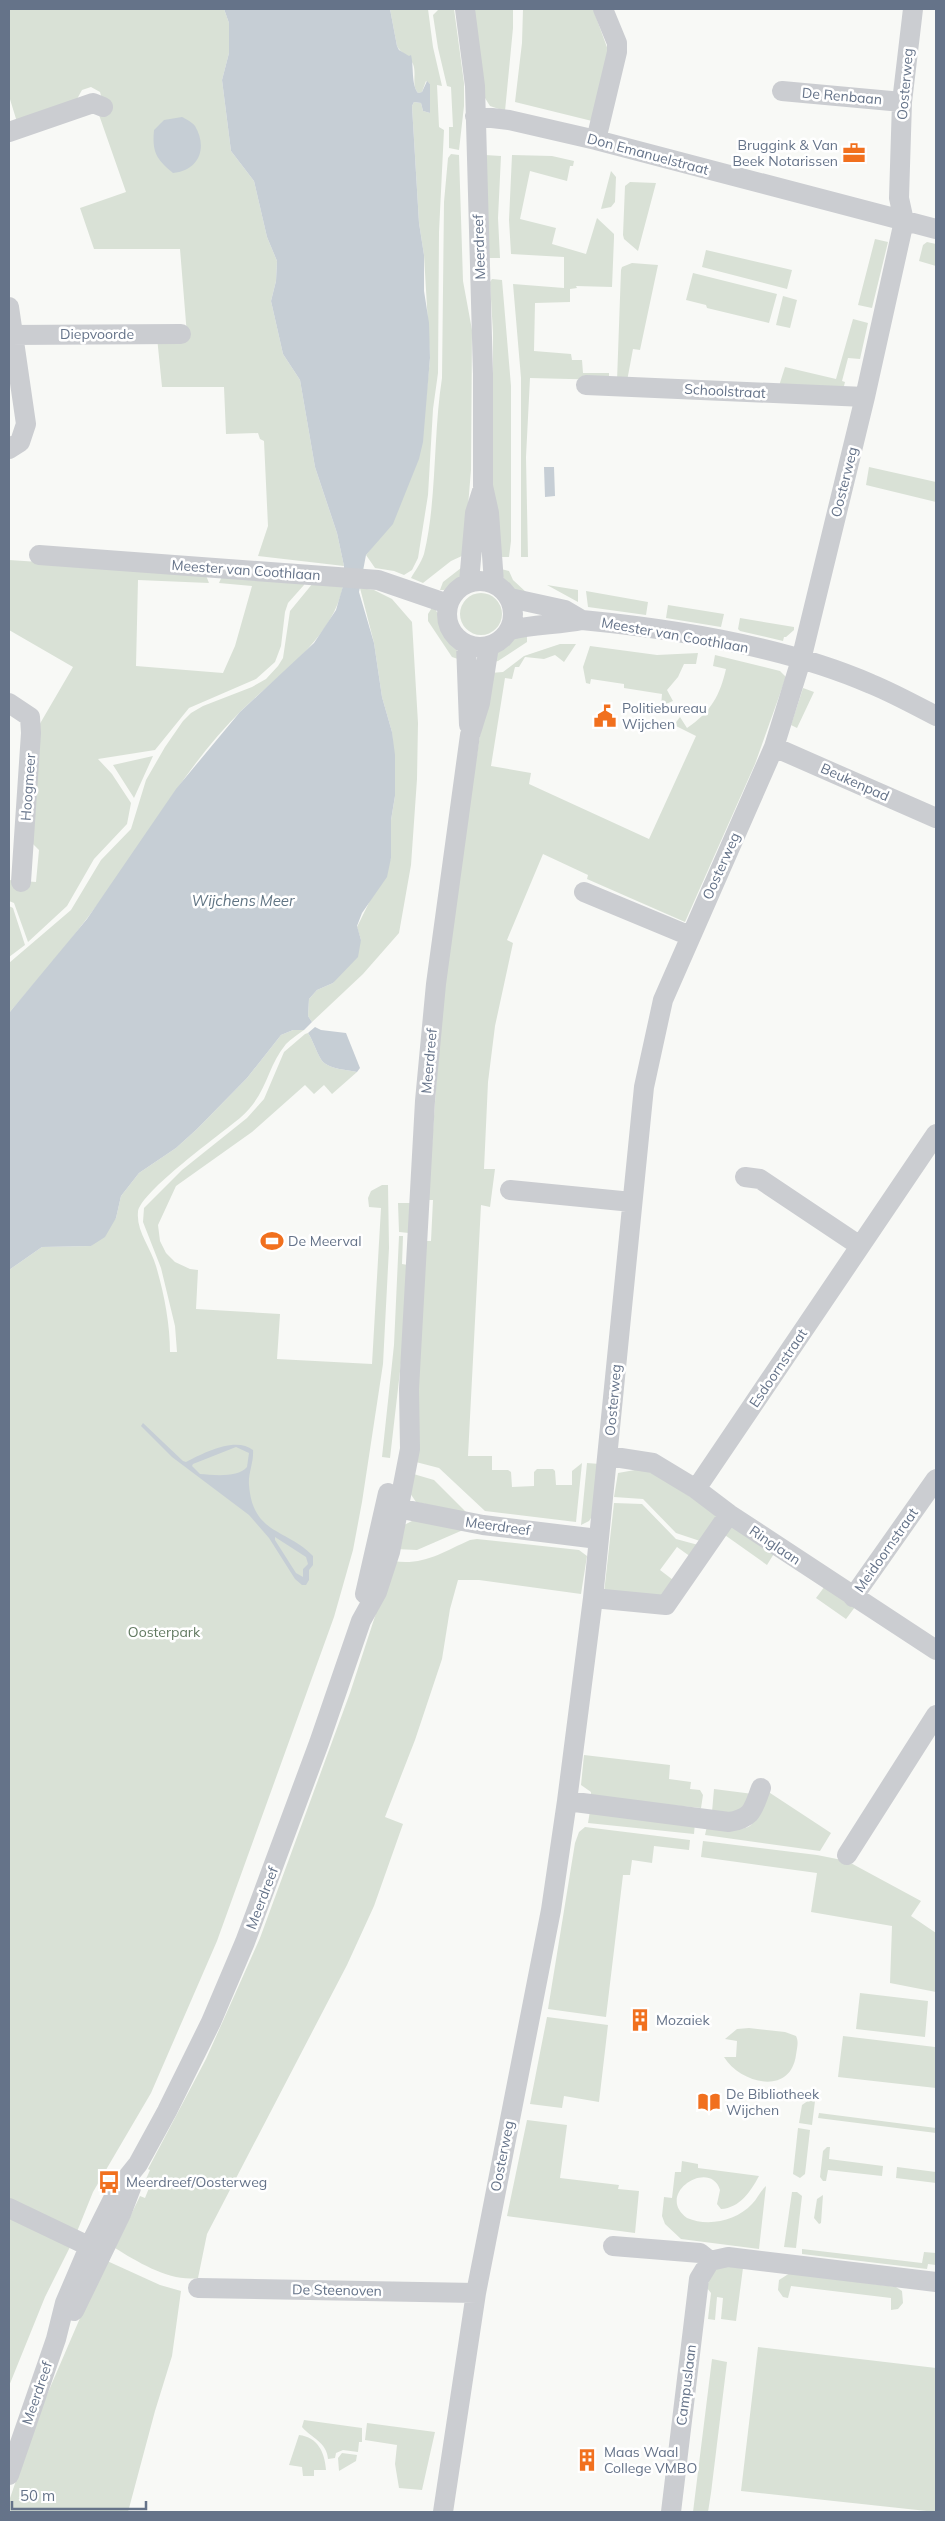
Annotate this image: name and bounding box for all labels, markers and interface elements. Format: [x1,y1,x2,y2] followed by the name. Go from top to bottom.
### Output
[893,47,917,121] street label: Oosterweg
[801,84,883,108] street label: De Renbaan
[585,129,711,179] street label: Don Emanuelstraat
[733,136,838,170] place label: Bruggink & Van Beek Notarissen
[841,140,867,166] office icon: Bruggink & Van Beek Notarissen
[469,214,489,280] street label: Meerdreef
[60,325,134,343] street label: Diepvoorde
[684,380,766,402] street label: Schoolstraat
[827,445,861,519] street label: Oosterweg
[171,556,321,584] street label: Meester van Coothlaan
[600,613,750,657] street label: Meester van Coothlaan
[622,699,707,733] place label: Politiebureau Wijchen
[592,703,618,729] public building icon: Politiebureau Wijchen
[17,752,39,821] street label: Hoogmeer
[818,759,892,805] street label: Beukenpad
[698,830,744,902] street label: Oosterweg
[192,891,295,910] water label: Wijchens Meer
[417,1027,441,1094] street label: Meerdreef
[259,1228,285,1254] sports icon: De Meerval
[288,1232,362,1250] place label: De Meerval
[745,1325,811,1411] street label: Esdoornstraat
[601,1363,625,1437] street label: Oosterweg
[850,1504,922,1596] street label: Meidoornstraat
[464,1513,532,1540] street label: Meerdreef
[746,1521,804,1569] street label: Ringlaan
[128,1623,201,1641] park label: Oosterpark
[242,1864,282,1932] street label: Meerdreef
[627,2007,653,2033] building icon: Mozaiek
[656,2011,710,2029] place label: Mozaiek
[726,2085,820,2119] place label: De Bibliotheek Wijchen
[696,2089,722,2115] library icon: De Bibliotheek Wijchen
[486,2119,518,2193] street label: Oosterweg
[96,2169,122,2195] bus stop icon: Meerdreef/Oosterweg
[126,2173,267,2191] place label: Meerdreef/Oosterweg
[292,2280,382,2300] street label: De Steenoven
[672,2343,700,2427] street label: Campuslaan
[18,2359,56,2427] street label: Meerdreef
[604,2443,697,2477] place label: Maas Waal College VMBO
[574,2447,600,2473] building icon: Maas Waal College VMBO
[12,2478,146,2510] scale bar
[20,2486,55,2505] text: 50 m

